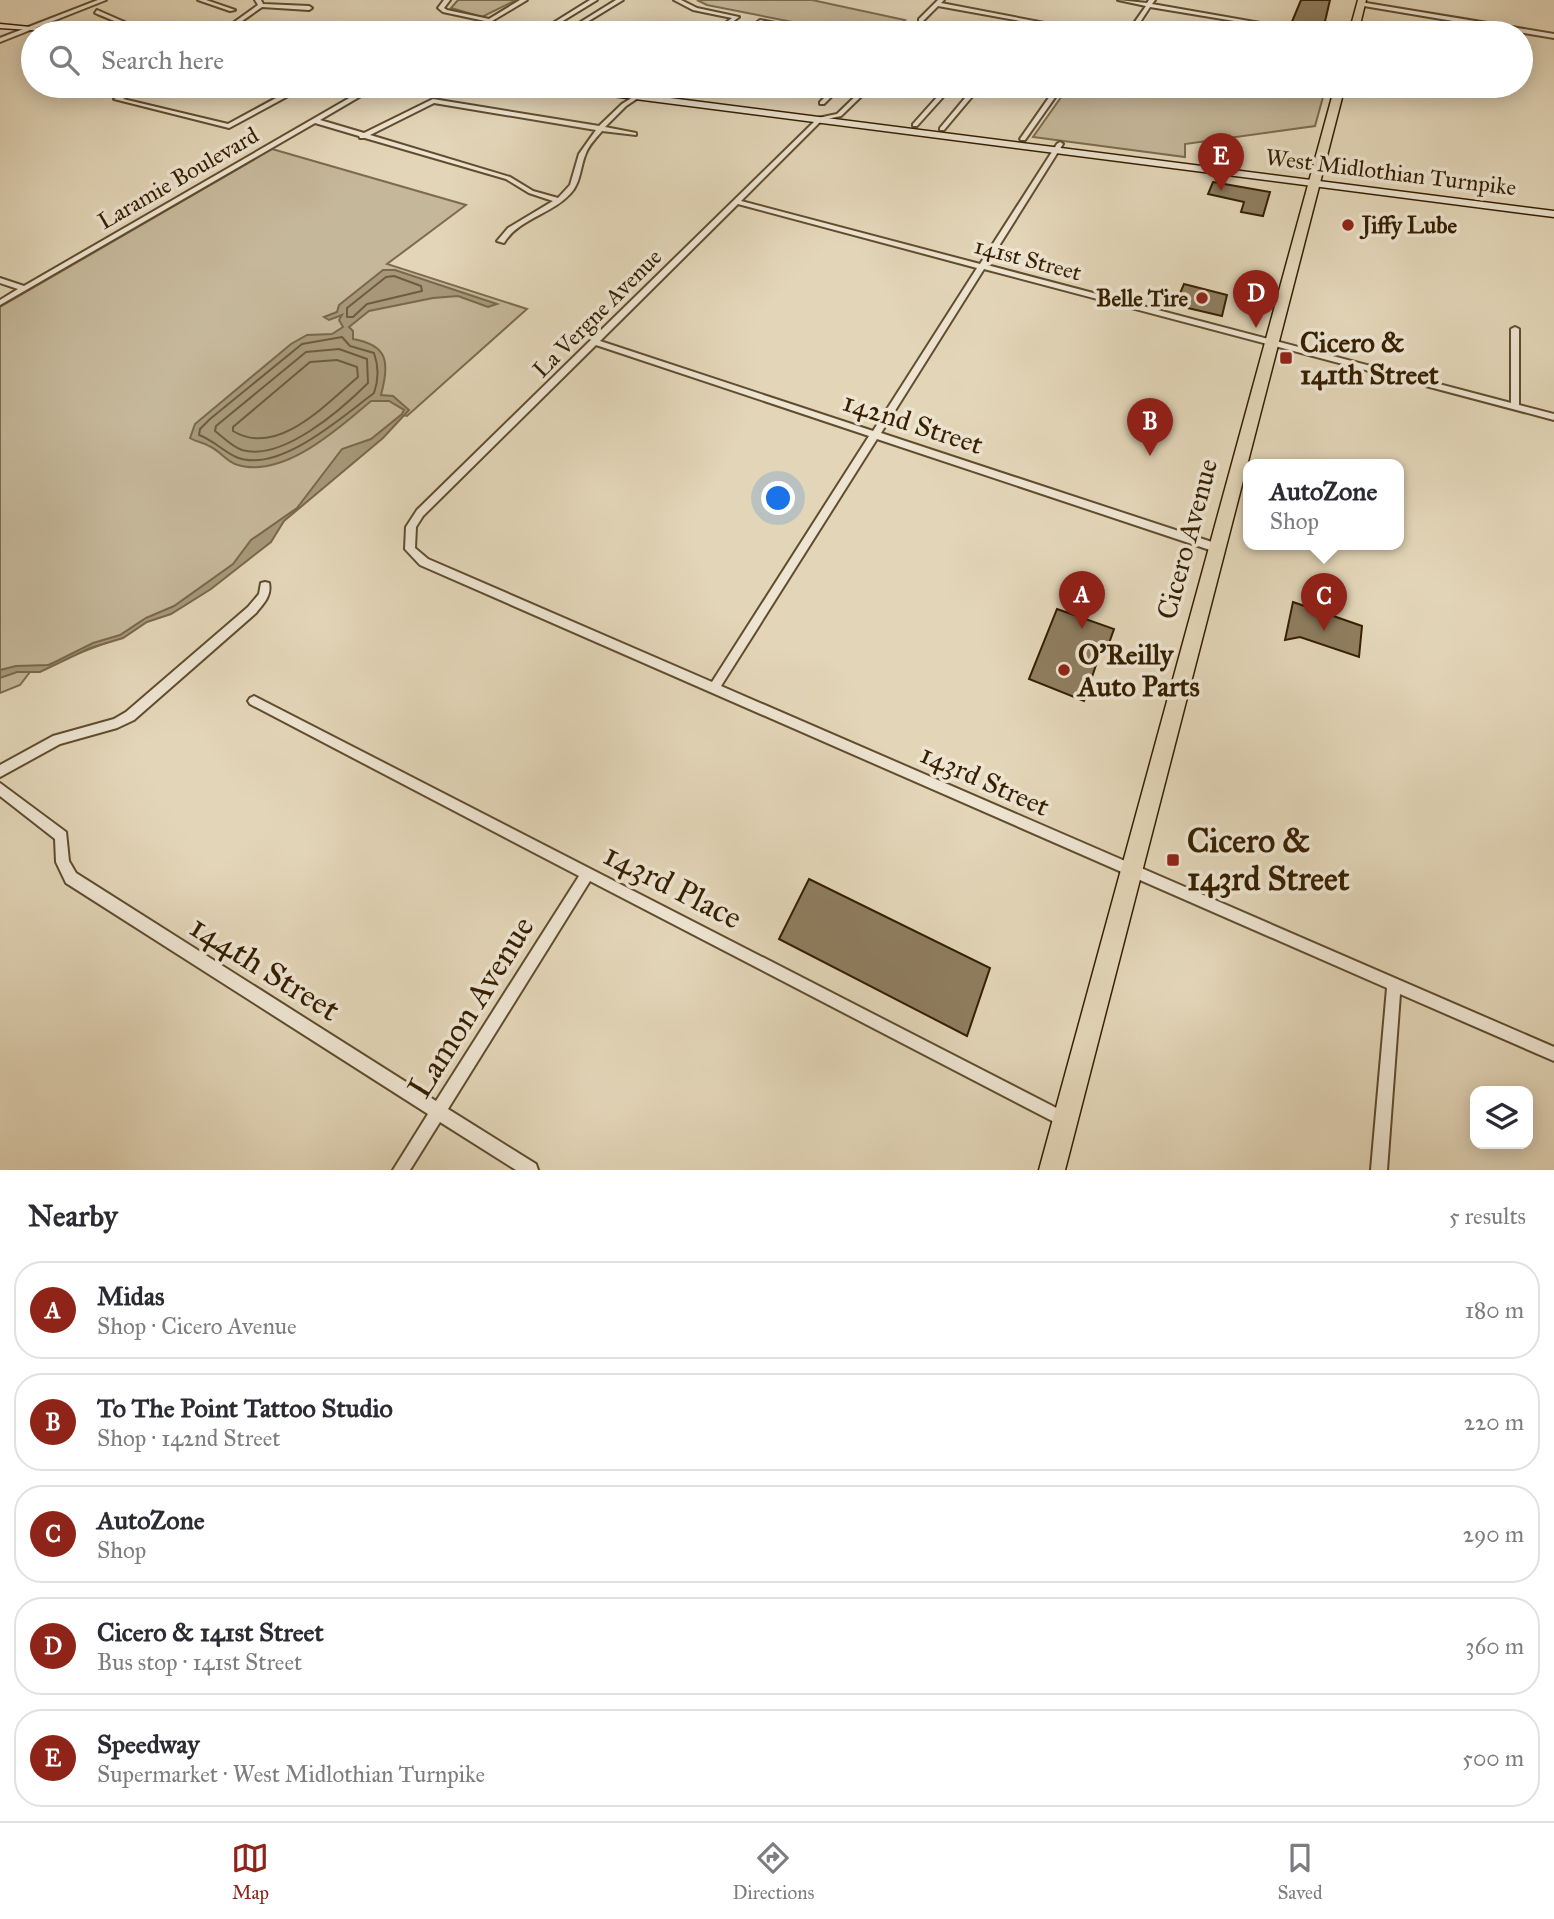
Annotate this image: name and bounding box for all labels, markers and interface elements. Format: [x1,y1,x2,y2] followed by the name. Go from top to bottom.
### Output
[21,21,1533,98] search box
[45,41,83,79] icon: search
[101,44,224,76] text: Search here
[93,120,264,235] street label: Laramie Boulevard
[1198,133,1244,191] pin: E
[1264,143,1518,201] street label: West Midlothian Turnpike
[1359,211,1458,240] place label: Jiffy Lube
[1340,217,1356,233] marker: Jiffy Lube
[971,231,1085,287] street label: 141st Street
[527,243,668,384] street label: La Vergne Avenue
[1233,270,1279,328] pin: D
[1096,284,1188,312] place label: Belle Tire
[1194,290,1210,306] marker: Belle Tire
[1300,325,1439,392] place label: Cicero & 141th Street
[1278,350,1294,366] marker: Cicero & 141th Street
[839,384,988,462] street label: 142nd Street
[1127,398,1173,456] pin: B
[1149,455,1225,623] street label: Cicero Avenue
[1243,459,1404,550] popup
[1270,475,1377,507] text: AutoZone
[761,481,795,515] your location
[1270,507,1319,535] text: Shop
[1059,571,1105,629] pin: A
[1301,573,1347,631] pin: C
[1076,637,1200,704] place label: O'Reilly Auto Parts
[1056,662,1072,678] marker: O'Reilly Auto Parts
[915,736,1055,824] street label: 143rd Street
[1187,821,1350,899] place label: Cicero & 143rd Street
[597,834,749,938] street label: 143rd Place
[1165,852,1181,868] marker: Cicero & 143rd Street
[183,906,347,1030] street label: 144th Street
[399,909,543,1105] street label: Lamon Avenue
[1470,1086,1533,1149] map controls
[1470,1086,1533,1149] button: layers
[28,1198,118,1234] text: Nearby
[1449,1202,1526,1230] text: 5 results
[97,1280,164,1312] text: Midas
[45,1296,61,1324] text: A
[1465,1296,1524,1324] text: 180 m
[97,1312,297,1340] text: Shop · Cicero Avenue
[97,1392,393,1424] text: To The Point Tattoo Studio
[45,1408,61,1436] text: B
[1464,1408,1524,1436] text: 220 m
[97,1424,280,1452] text: Shop · 142nd Street
[97,1504,205,1536] text: AutoZone
[45,1520,61,1548] text: C
[1463,1520,1524,1548] text: 290 m
[97,1536,146,1564] text: Shop
[97,1616,324,1648] text: Cicero & 141st Street
[44,1632,62,1660] text: D
[1465,1632,1524,1660] text: 360 m
[97,1648,302,1676] text: Bus stop · 141st Street
[97,1728,199,1760] text: Speedway
[45,1744,61,1772] text: E
[1462,1744,1524,1772] text: 500 m
[97,1760,485,1788] text: Supermarket · West Midlothian Turnpike
[231,1839,269,1904] tab: Map
[732,1839,814,1904] tab: Directions
[1277,1839,1323,1904] tab: Saved

